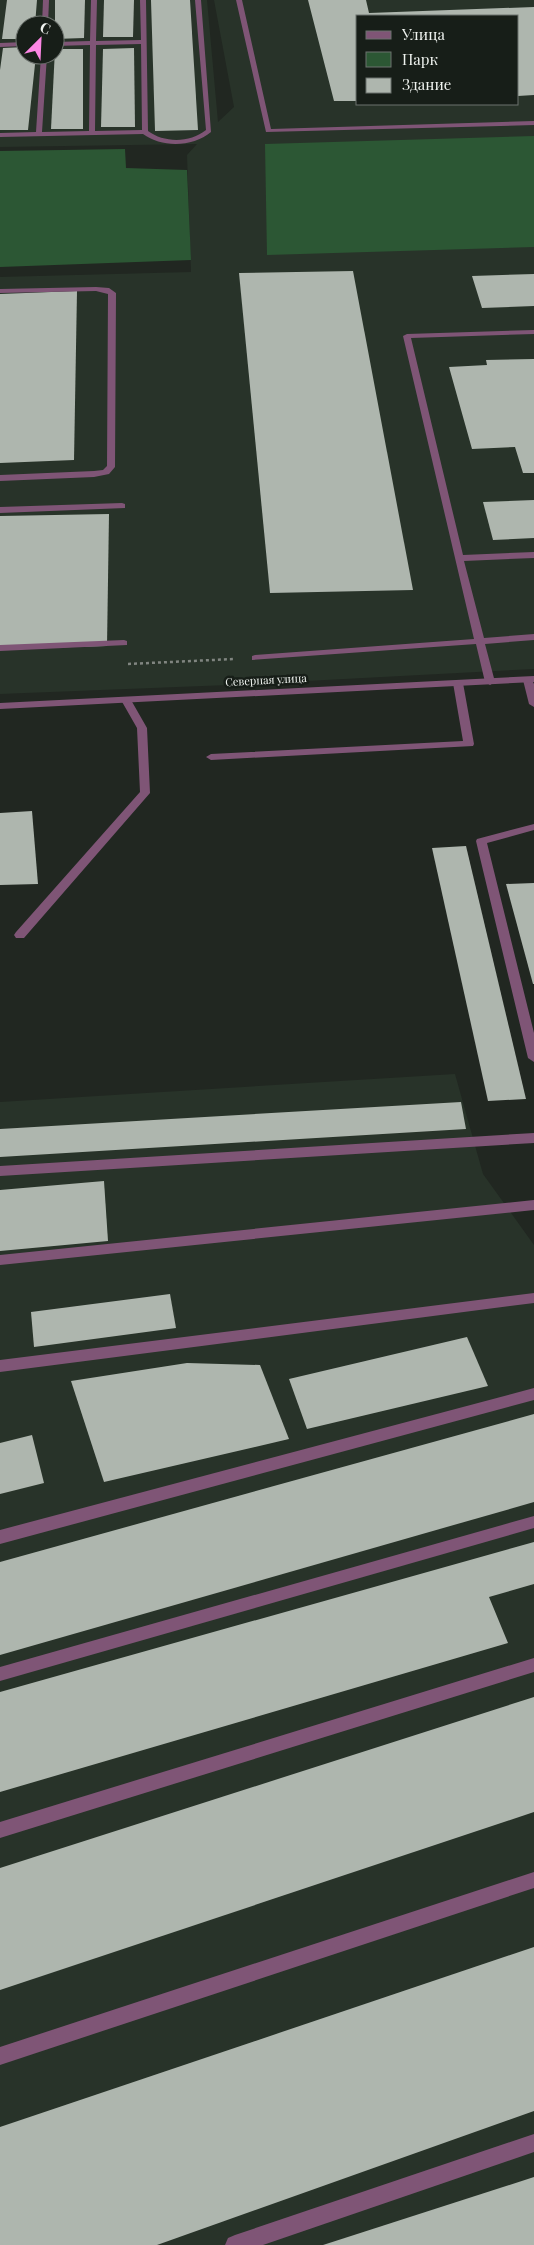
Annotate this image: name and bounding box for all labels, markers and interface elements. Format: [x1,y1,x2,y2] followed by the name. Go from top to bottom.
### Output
[15,15,65,65] north arrow
[356,15,519,105] legend
[37,17,54,38] text: С
[401,24,445,44] text: Улица
[402,49,438,69] text: Парк
[402,74,451,94] text: Здание
[225,670,308,689] street label: Северная улица

